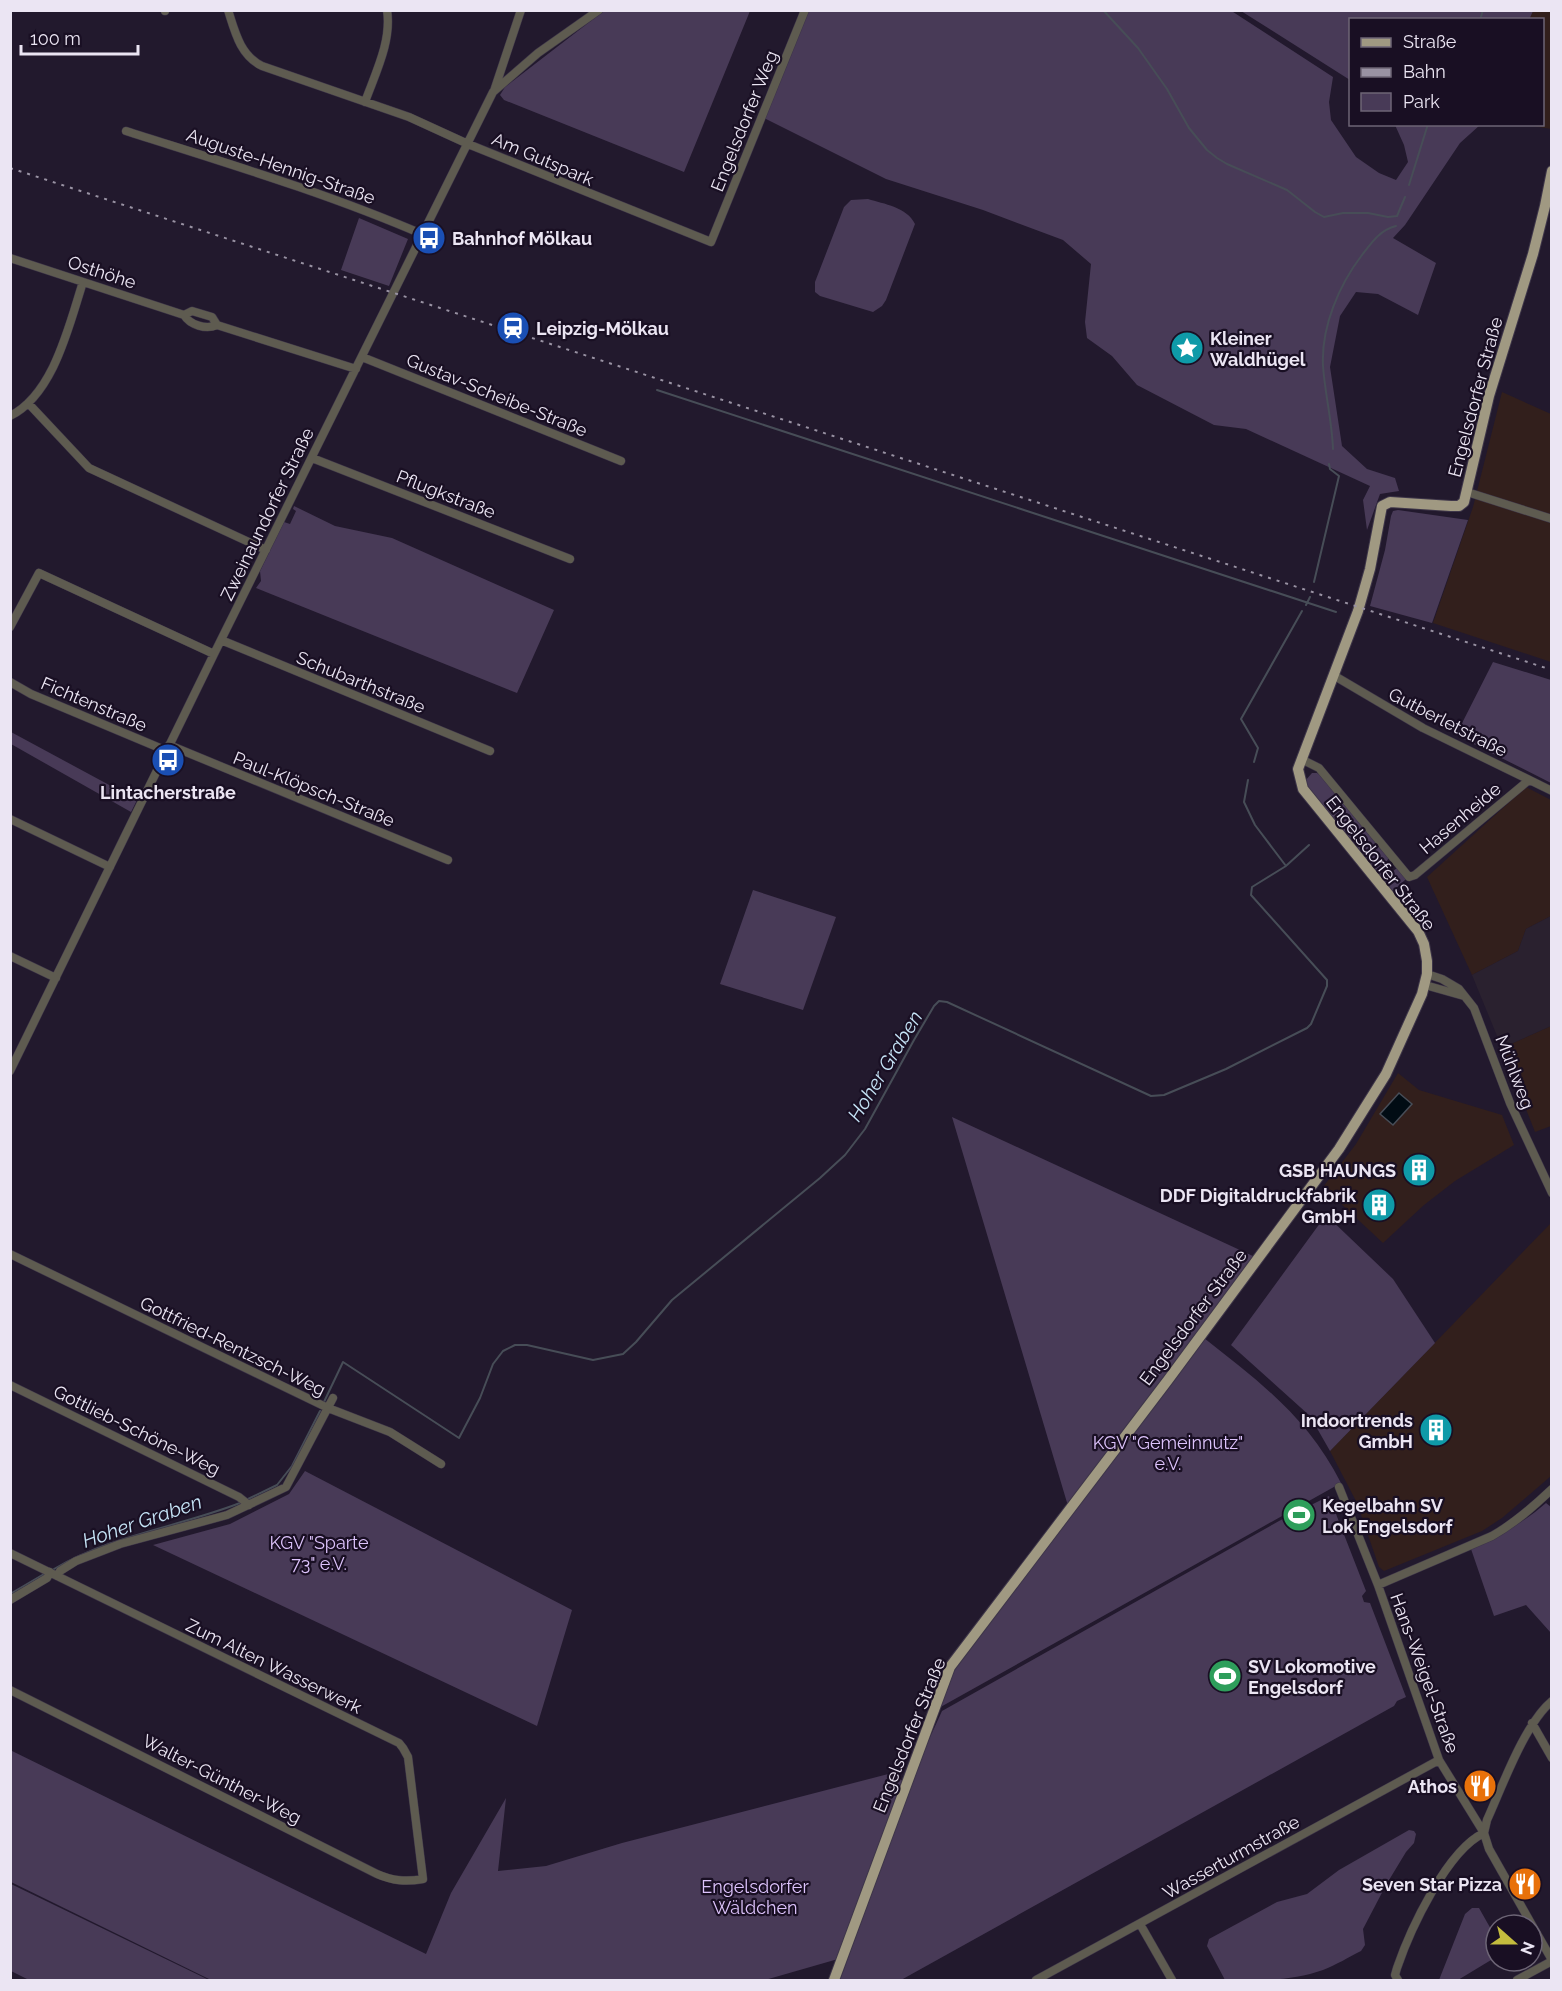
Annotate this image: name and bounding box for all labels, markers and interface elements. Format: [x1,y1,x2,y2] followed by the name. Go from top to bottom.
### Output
[21,18,138,56] scale bar
[1349,18,1544,126] legend
[30,28,81,49] text: 100 m
[1403,31,1457,52] text: Straße
[706,47,782,195] street label: Engelsdorfer Weg
[1403,61,1446,82] text: Bahn
[1403,91,1440,112] text: Park
[184,124,378,208] street label: Auguste-Hennig-Straße
[489,128,597,190] street label: Am Gutspark
[411,220,447,256] bus stop icon: Bahnhof Mölkau
[452,228,592,249] place label: Bahnhof Mölkau
[65,251,139,293] street label: Osthöhe
[495,310,531,346] station icon: Leipzig-Mölkau
[1444,314,1507,479] street label: Engelsdorfer Straße
[536,318,669,339] place label: Leipzig-Mölkau
[1210,328,1306,370] place label: Kleiner Waldhügel
[1169,330,1205,366] place icon: Kleiner Waldhügel
[403,349,591,441] street label: Gustav-Scheibe-Straße
[216,424,318,604] street label: Zweinaundorfer Straße
[394,465,499,523] street label: Pflugkstraße
[294,647,429,718] street label: Schubarthstraße
[38,672,151,736] street label: Fichtenstraße
[1385,683,1511,761] street label: Gutberletstraße
[150,742,186,778] bus stop icon: Lintacherstraße
[230,747,398,831] street label: Paul-Klöpsch-Straße
[1415,778,1505,858] street label: Hasenheide
[100,782,236,803] place label: Lintacherstraße
[1322,792,1440,935] street label: Engelsdorfer Straße
[843,1006,927,1126] water label: Hoher Graben
[1491,1032,1539,1112] street label: Mühlweg
[1401,1152,1437,1188] building icon: GSB HAUNGS
[1279,1160,1396,1181] place label: GSB HAUNGS
[1160,1185,1357,1227] place label: DDF Digitaldruckfabrik GmbH
[1361,1187,1397,1223] building icon: DDF Digitaldruckfabrik GmbH
[1135,1244,1251,1389] street label: Engelsdorfer Straße
[137,1292,329,1400] street label: Gottfried-Rentzsch-Weg
[50,1380,224,1480] street label: Gottlieb-Schöne-Weg
[1301,1410,1413,1452] place label: Indoortrends GmbH
[1418,1412,1454,1448] building icon: Indoortrends GmbH
[1093,1432,1243,1474] park label: KGV "Gemeinnutz" e.V.
[79,1489,205,1553] water label: Hoher Graben
[1322,1495,1454,1537] place label: Kegelbahn SV Lok Engelsdorf
[1281,1497,1317,1533] sports icon: Kegelbahn SV Lok Engelsdorf
[269,1532,369,1574] park label: KGV "Sparte 73" e.V.
[1386,1590,1464,1756] street label: Hans-Weigel-Straße
[183,1614,366,1718] street label: Zum Alten Wasserwerk
[868,1654,950,1815] street label: Engelsdorfer Straße
[1248,1656,1376,1698] place label: SV Lokomotive Engelsdorf
[1207,1658,1243,1694] sports icon: SV Lokomotive Engelsdorf
[139,1730,305,1828] street label: Walter-Günther-Weg
[1462,1768,1498,1804] restaurant icon: Athos
[1408,1776,1457,1797] place label: Athos
[1159,1811,1303,1903] street label: Wasserturmstraße
[1507,1866,1543,1902] restaurant icon: Seven Star Pizza
[1362,1874,1502,1895] place label: Seven Star Pizza
[701,1876,809,1918] park label: Engelsdorfer Wäldchen
[1484,1913,1544,1973] north arrow
[1516,1939,1539,1957] text: N

